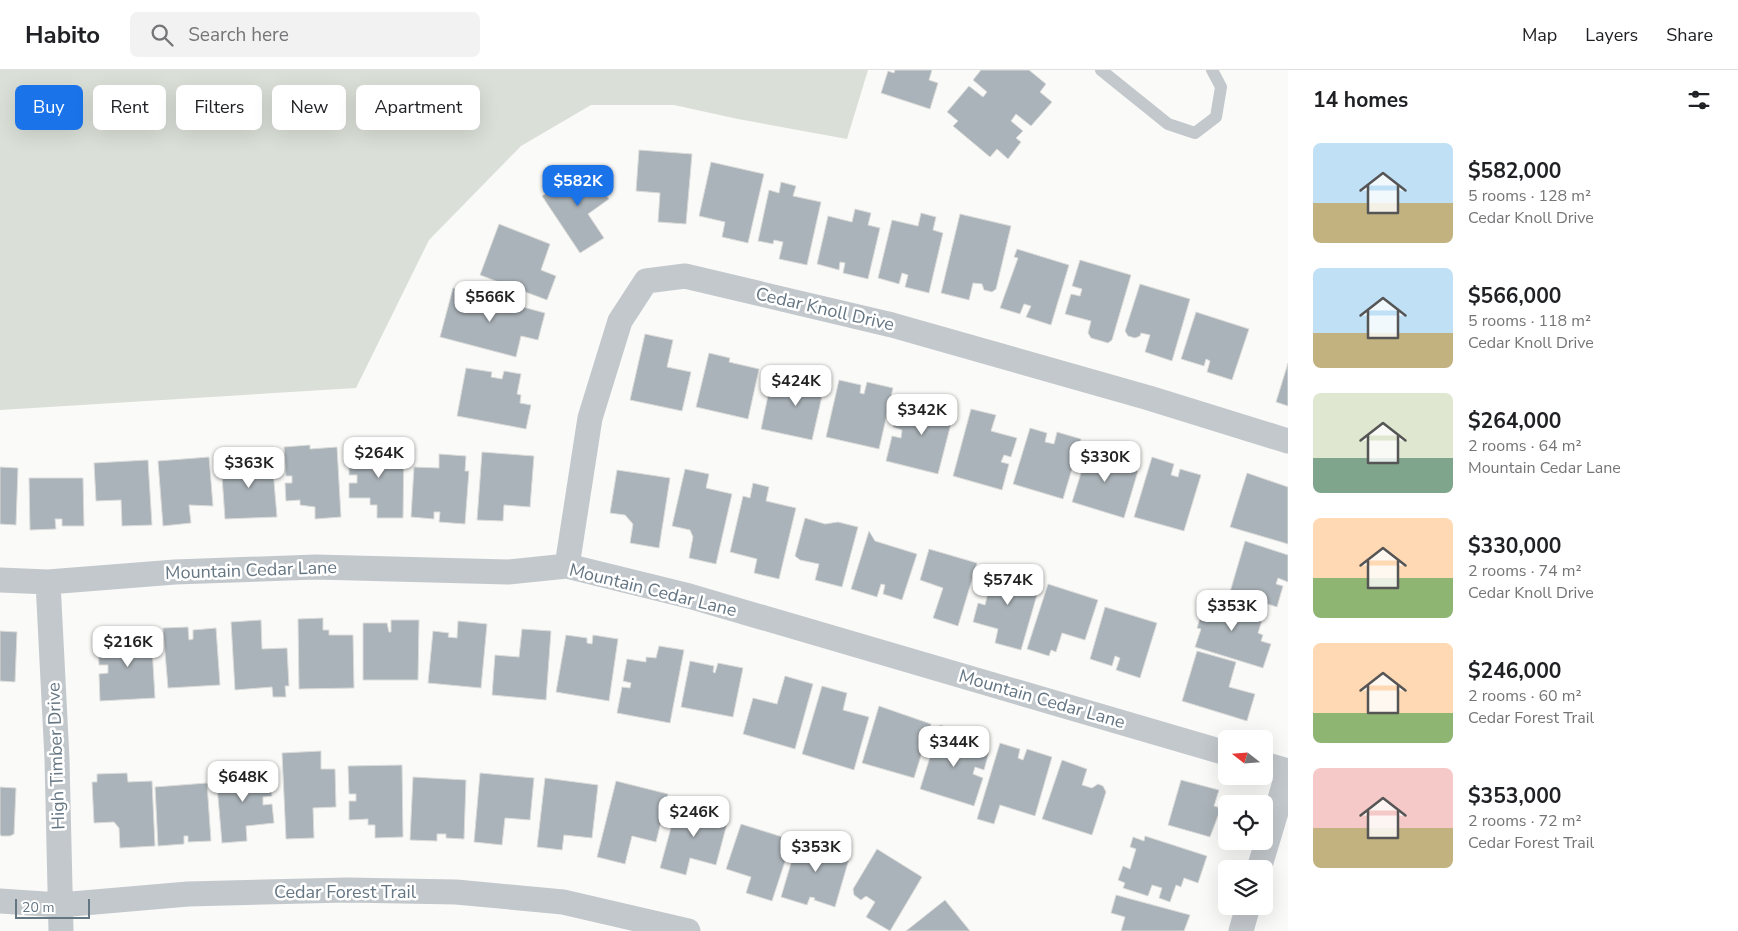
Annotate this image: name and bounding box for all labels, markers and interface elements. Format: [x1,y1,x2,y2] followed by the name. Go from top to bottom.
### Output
[130,12,480,57] search box
[25,19,100,51] text: Habito
[148,21,176,49] icon: search
[188,22,289,48] text: Search here
[1522,23,1557,47] text: Map
[1585,23,1638,47] text: Layers
[1666,23,1713,47] text: Share
[15,85,83,130] chip: Buy
[93,85,166,130] chip: Rent
[176,85,262,130] chip: Filters
[272,85,346,130] chip: New
[356,85,480,130] chip: Apartment
[1313,86,1408,114] text: 14 homes
[1685,86,1713,114] icon: filters
[1468,157,1561,185] text: $582,000
[1353,163,1413,223] icon: home
[543,164,613,207] pin: $582K
[553,170,603,192] text: $582K
[1468,185,1591,207] text: 5 rooms · 128 m²
[1468,207,1594,229] text: Cedar Knoll Drive
[455,280,525,323] pin: $566K
[753,281,897,337] street label: Cedar Knoll Drive
[1468,282,1561,310] text: $566,000
[465,286,515,308] text: $566K
[1353,288,1413,348] icon: home
[1468,310,1591,332] text: 5 rooms · 118 m²
[1468,332,1594,354] text: Cedar Knoll Drive
[761,364,831,407] pin: $424K
[771,370,821,392] text: $424K
[887,394,957,436] pin: $342K
[897,399,947,421] text: $342K
[1468,407,1561,435] text: $264,000
[1353,413,1413,473] icon: home
[1468,435,1581,457] text: 2 rooms · 64 m²
[344,436,414,479] pin: $264K
[1070,440,1140,483] pin: $330K
[354,442,404,464] text: $264K
[214,446,284,489] pin: $363K
[1080,446,1130,468] text: $330K
[224,452,274,474] text: $363K
[1468,457,1621,479] text: Mountain Cedar Lane
[1468,532,1561,560] text: $330,000
[1353,538,1413,598] icon: home
[165,555,337,585] street label: Mountain Cedar Lane
[567,558,739,622] street label: Mountain Cedar Lane
[1468,560,1581,582] text: 2 rooms · 74 m²
[973,564,1043,606] pin: $574K
[983,569,1033,591] text: $574K
[1468,582,1594,604] text: Cedar Knoll Drive
[1197,590,1267,632] pin: $353K
[1207,595,1257,617] text: $353K
[93,626,163,668] pin: $216K
[103,631,153,653] text: $216K
[1468,657,1561,685] text: $246,000
[1353,663,1413,723] icon: home
[956,664,1128,734] street label: Mountain Cedar Lane
[41,682,71,830] street label: High Timber Drive
[1468,685,1581,707] text: 2 rooms · 60 m²
[1468,707,1594,729] text: Cedar Forest Trail
[919,726,989,768] pin: $344K
[1218,730,1272,785] north arrow
[1218,730,1273,915] map controls
[929,731,979,753] text: $344K
[208,760,278,803] pin: $648K
[218,766,268,788] text: $648K
[1468,782,1561,810] text: $353,000
[1353,788,1413,848] icon: home
[1218,795,1273,850] button: locate
[659,796,729,838] pin: $246K
[669,801,719,823] text: $246K
[1468,810,1581,832] text: 2 rooms · 72 m²
[781,830,851,873] pin: $353K
[1468,832,1594,854] text: Cedar Forest Trail
[791,836,841,858] text: $353K
[1218,860,1273,915] button: layers
[274,880,417,904] street label: Cedar Forest Trail
[15,896,90,919] scale bar
[22,898,54,917] text: 20 m

